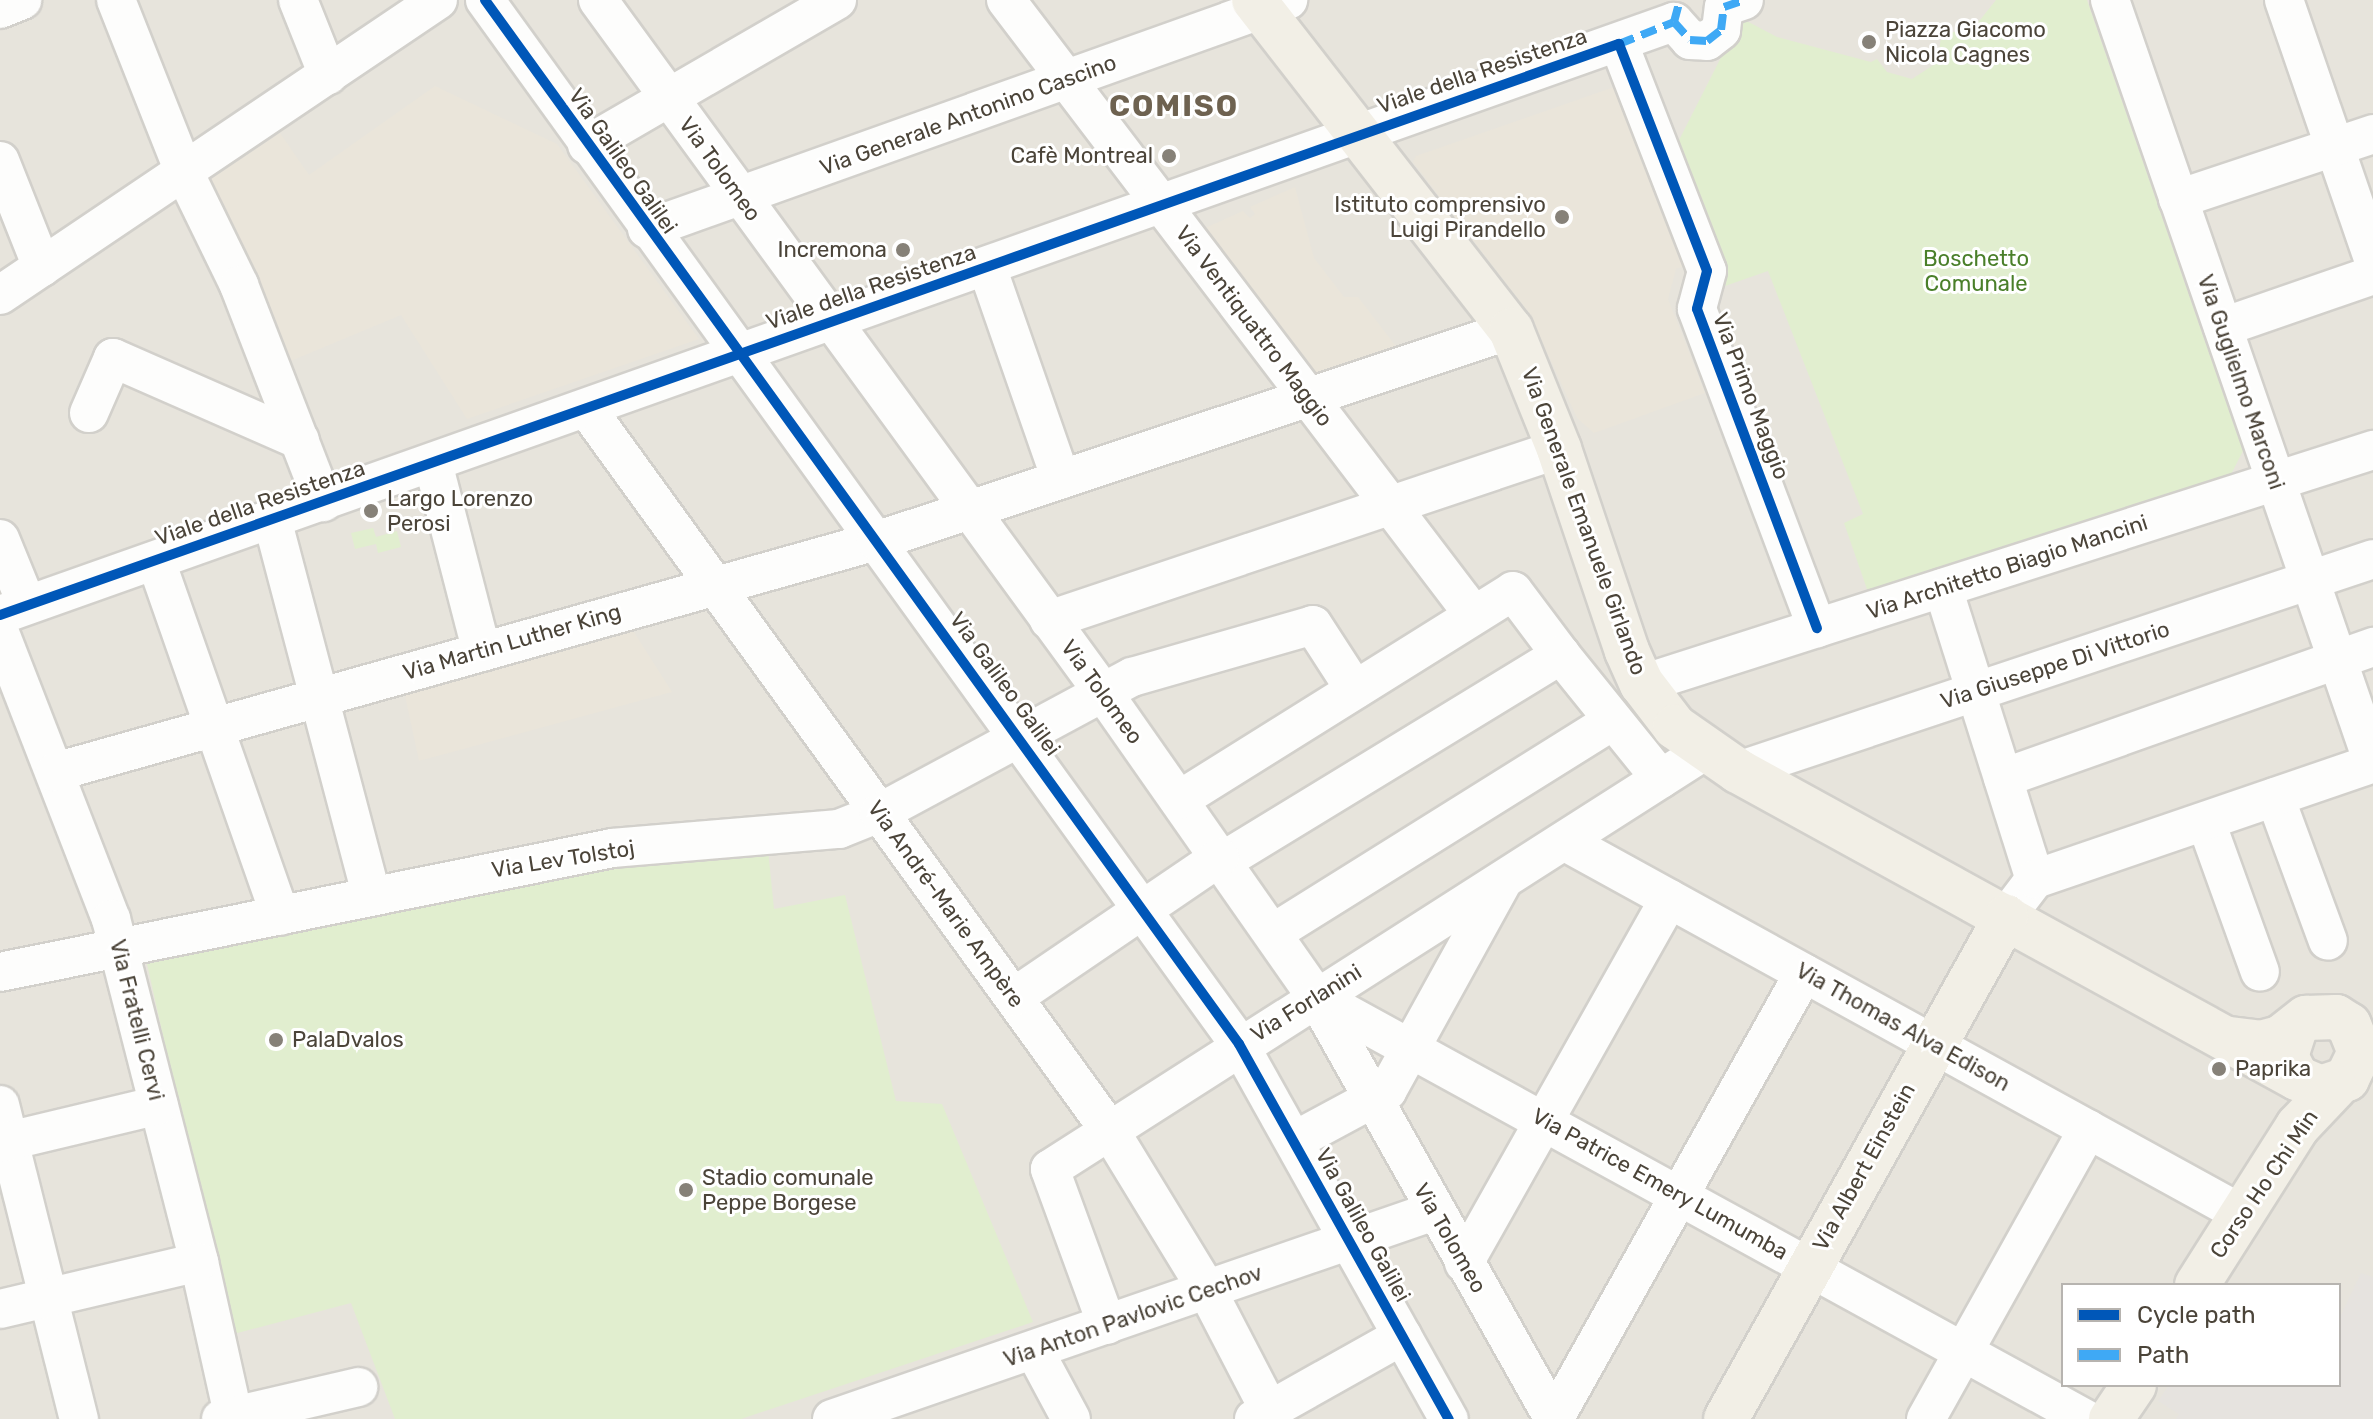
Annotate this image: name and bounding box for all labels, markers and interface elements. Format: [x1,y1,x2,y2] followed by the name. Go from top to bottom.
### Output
[1885,16,2046,68] place label: Piazza Giacomo Nicola Cagnes
[1373,23,1591,119] street label: Viale della Resistenza
[1860,33,1878,51] marker: Piazza Giacomo Nicola Cagnes
[816,49,1120,181] street label: Via Generale Antonino Cascino
[563,83,683,239] street label: Via Galileo Galilei
[1109,88,1239,124] district label: COMISO
[673,112,767,226] street label: Via Tolomeo
[1011,143,1153,169] place label: Cafè Montreal
[1160,147,1178,165] marker: Cafè Montreal
[1334,191,1546,242] place label: Istituto comprensivo Luigi Pirandello
[1553,208,1571,226] marker: Istituto comprensivo Luigi Pirandello
[1170,220,1338,432] street label: Via Ventiquattro Maggio
[777,237,887,263] place label: Incremona
[762,239,980,335] street label: Viale della Resistenza
[894,241,912,259] marker: Incremona
[1923,245,2029,296] park label: Boschetto Comunale
[2192,271,2290,493] street label: Via Guglielmo Marconi
[1707,309,1795,483] street label: Via Primo Maggio
[1516,363,1652,679] street label: Via Generale Emanuele Girlando
[151,455,369,551] street label: Viale della Resistenza
[387,485,533,536] place label: Largo Lorenzo Perosi
[362,502,380,520] marker: Largo Lorenzo Perosi
[1863,509,2151,625] street label: Via Architetto Biagio Mancini
[400,598,624,686] street label: Via Martin Luther King
[944,607,1066,761] street label: Via Galileo Galilei
[1937,615,2173,715] street label: Via Giuseppe Di Vittorio
[1055,635,1149,749] street label: Via Tolomeo
[862,795,1030,1013] street label: Via André-Marie Ampère
[489,835,637,883] street label: Via Lev Tolstoj
[104,937,170,1103] street label: Via Fratelli Cervi
[1791,957,2015,1097] street label: Via Thomas Alva Edison
[1246,959,1366,1047] street label: Via Forlanini
[292,1027,404,1053] place label: PalaDvalos
[267,1031,285,1049] marker: PalaDvalos
[2235,1056,2311,1082] place label: Paprika
[2210,1060,2228,1078] marker: Paprika
[1807,1078,1921,1256] street label: Via Albert Einstein
[1527,1102,1793,1266] street label: Via Patrice Emery Lumumba
[2205,1105,2323,1263] street label: Corso Ho Chi Min
[1310,1144,1416,1306] street label: Via Galileo Galilei
[702,1164,874,1216] place label: Stadio comunale Peppe Borgese
[1408,1178,1492,1298] street label: Via Tolomeo
[677,1181,695,1199] marker: Stadio comunale Peppe Borgese
[1000,1259,1266,1373] street label: Via Anton Pavlovic Cechov
[2061,1283,2341,1387] legend
[2137,1301,2256,1329] text: Cycle path
[2137,1341,2189,1369] text: Path

